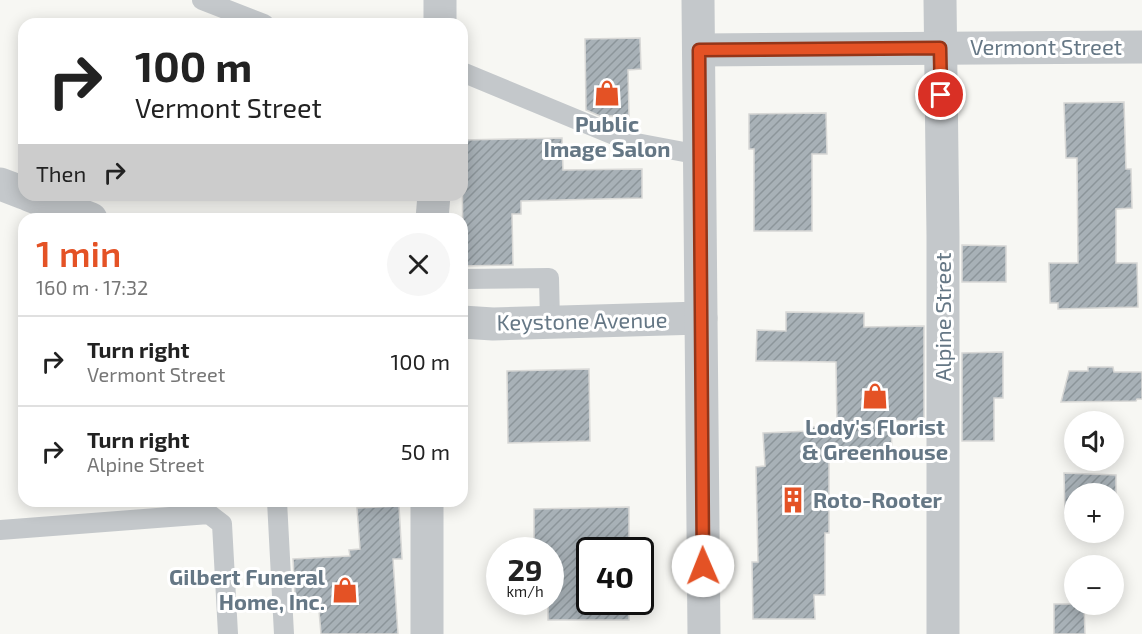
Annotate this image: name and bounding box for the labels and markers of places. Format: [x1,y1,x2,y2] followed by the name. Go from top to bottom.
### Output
[915,69,966,120] pin
[592,78,622,108] shop icon: Public Image Salon
[543,110,671,161] place label: Public Image Salon
[860,381,890,411] shop icon: Lody's Florist & Greenhouse
[802,413,948,464] place label: Lody's Florist & Greenhouse
[778,485,808,515] building icon: Roto-Rooter
[813,486,943,512] place label: Roto-Rooter
[169,563,326,614] place label: Gilbert Funeral Home, Inc.
[330,575,360,605] shop icon: Gilbert Funeral Home, Inc.

